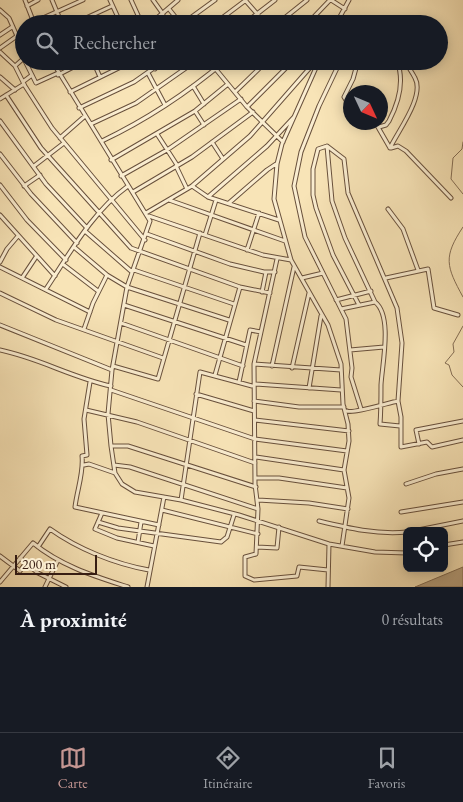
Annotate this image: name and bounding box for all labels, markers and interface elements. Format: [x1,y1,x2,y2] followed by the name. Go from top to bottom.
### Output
[15,15,448,70] search box
[33,29,61,57] icon: search
[73,30,156,55] text: Rechercher
[343,85,388,130] north arrow
[403,527,448,572] map controls
[403,527,448,572] button: locate
[15,552,98,575] scale bar
[22,555,56,573] text: 200 m
[20,606,127,633] text: À proximité
[381,609,443,630] text: 0 résultats
[58,744,88,792] tab: Carte
[203,744,252,792] tab: Itinéraire
[368,744,405,792] tab: Favoris

